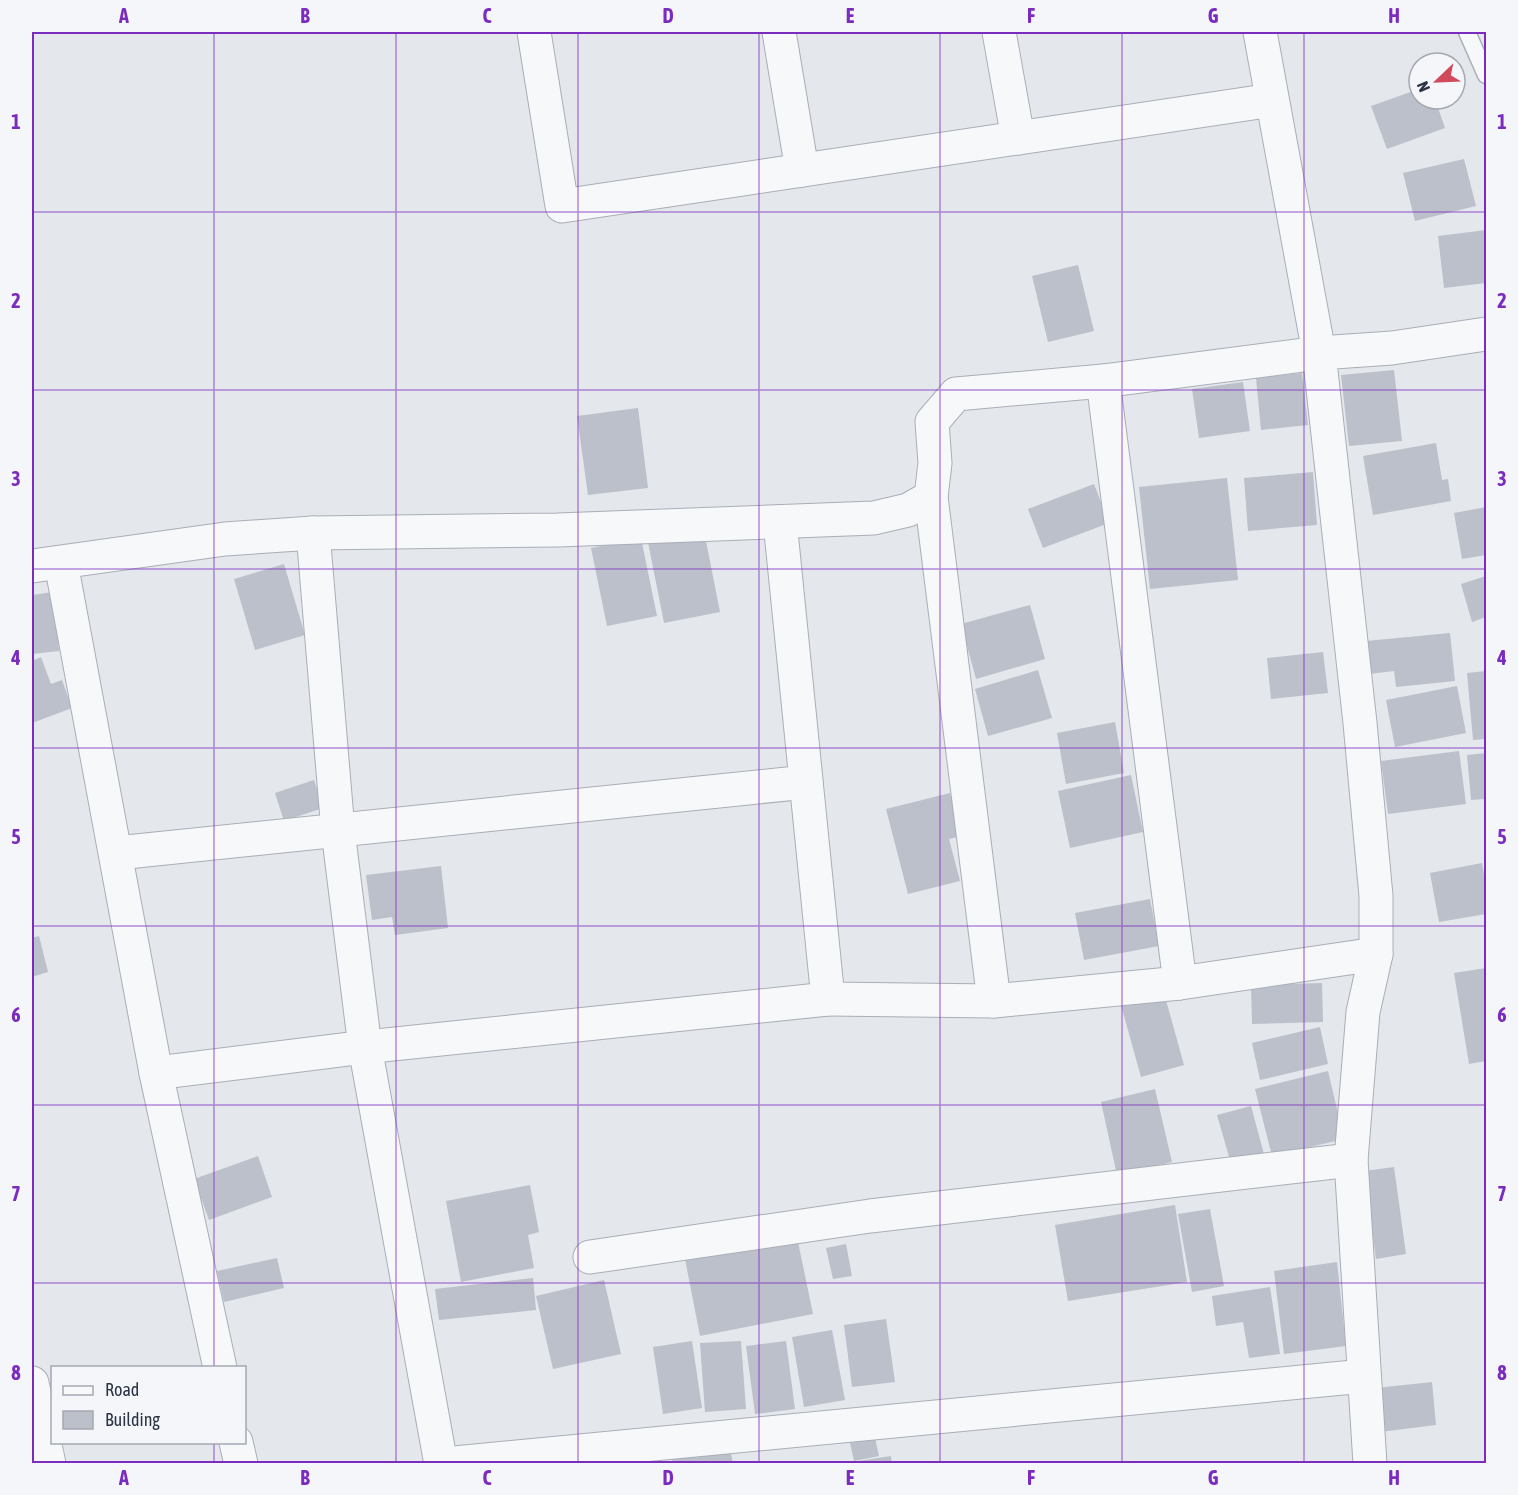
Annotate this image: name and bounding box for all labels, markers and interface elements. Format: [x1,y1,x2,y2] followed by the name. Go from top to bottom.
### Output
[118,4,129,27] text: A
[300,4,310,27] text: B
[483,4,492,27] text: C
[662,4,674,27] text: D
[846,4,855,27] text: E
[1027,4,1035,27] text: F
[1208,4,1219,27] text: G
[1388,4,1400,27] text: H
[1407,51,1467,111] north arrow
[1413,79,1433,95] text: N
[11,110,21,133] text: 1
[1497,110,1507,133] text: 1
[11,289,21,312] text: 2
[1497,289,1507,312] text: 2
[11,467,21,490] text: 3
[1497,467,1507,490] text: 3
[10,646,21,669] text: 4
[1496,646,1507,669] text: 4
[11,825,21,848] text: 5
[1497,825,1507,848] text: 5
[11,1003,21,1026] text: 6
[1497,1003,1507,1026] text: 6
[11,1182,21,1205] text: 7
[1497,1182,1507,1205] text: 7
[11,1361,21,1384] text: 8
[1497,1361,1507,1384] text: 8
[51,1366,246,1444] legend
[105,1379,139,1400] text: Road
[105,1409,160,1430] text: Building
[118,1466,129,1489] text: A
[300,1466,310,1489] text: B
[483,1466,492,1489] text: C
[662,1466,674,1489] text: D
[846,1466,855,1489] text: E
[1027,1466,1035,1489] text: F
[1208,1466,1219,1489] text: G
[1388,1466,1400,1489] text: H

